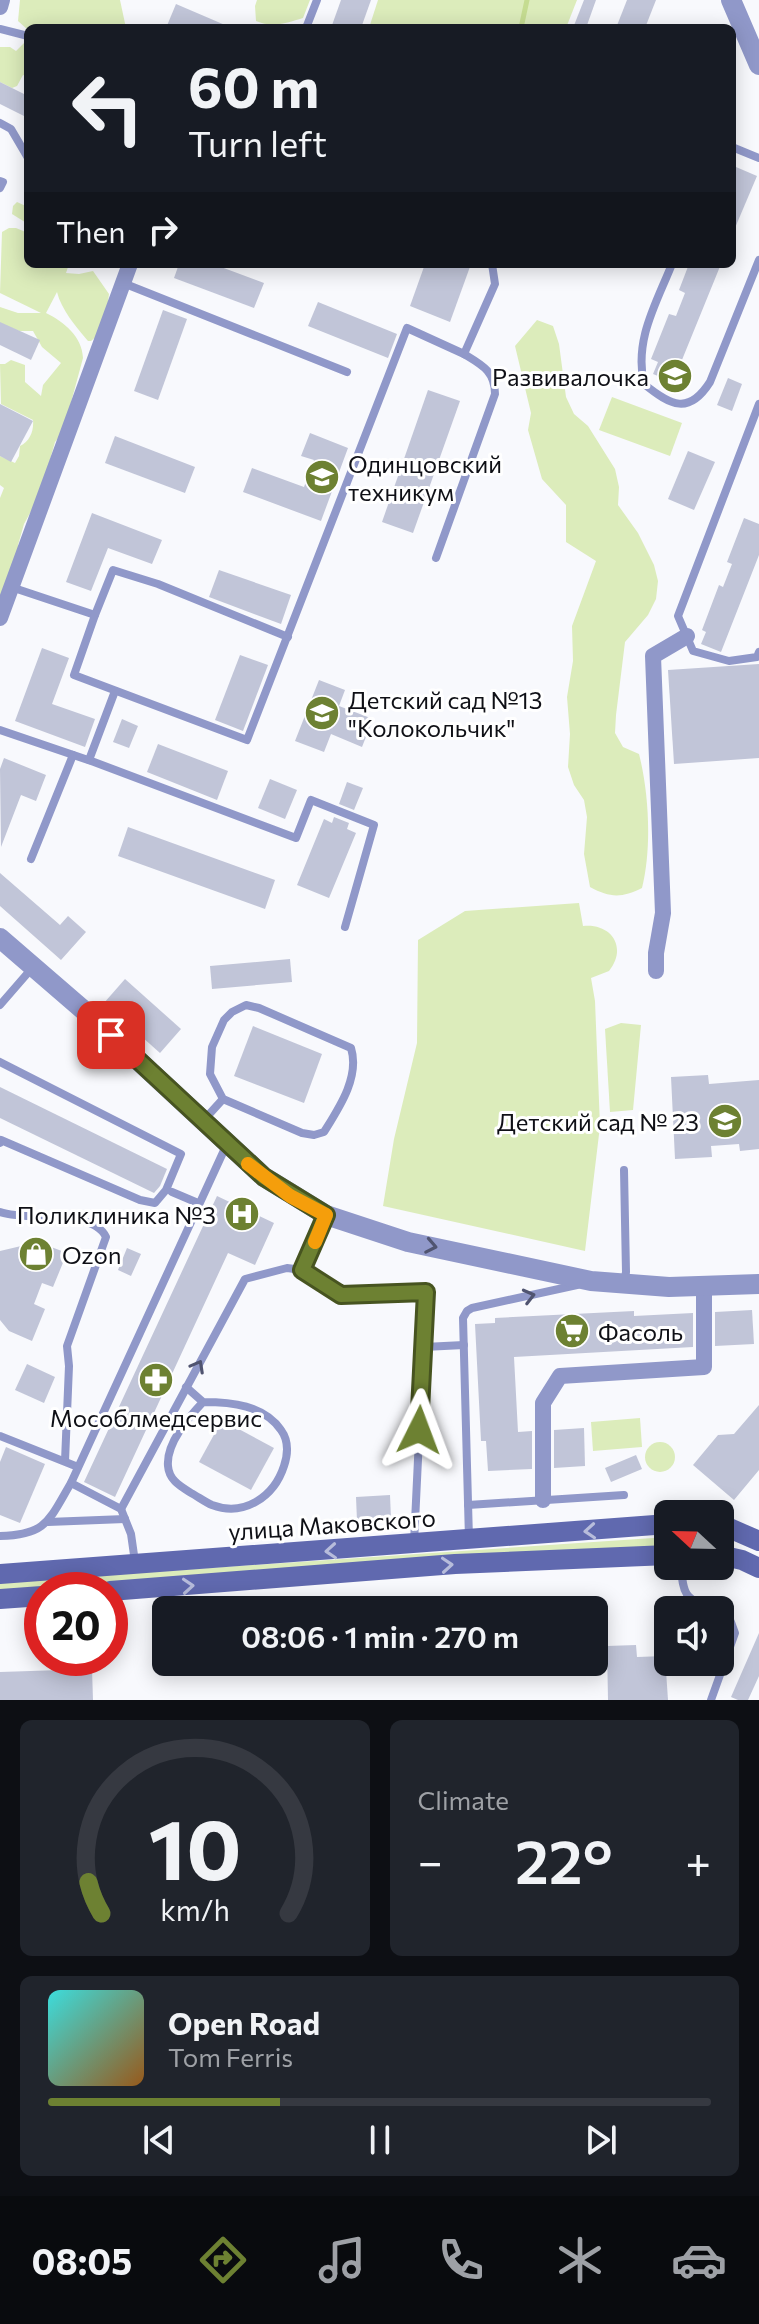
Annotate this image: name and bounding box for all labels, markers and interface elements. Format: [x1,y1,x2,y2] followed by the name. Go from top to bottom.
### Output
[188,51,319,120] text: 60 m
[56,56,160,160] icon: left
[188,120,327,164] text: Turn left
[141,208,185,252] icon: right
[56,212,125,249] text: Then
[656,357,694,395] school or university icon: Развивалочка
[492,362,649,391] place label: Развивалочка
[348,449,502,506] place label: Одинцовский техникум
[303,458,341,496] school or university icon: Одинцовский техникум
[348,685,542,742] place label: Детский сад №13 "Колокольчик"
[303,694,341,732] school or university icon: Детский сад №13 "Колокольчик"
[77,1001,145,1069] pin
[89,1013,133,1057] icon: arrive
[706,1102,744,1140] school or university icon: Детский сад № 23
[497,1107,699,1136] place label: Детский сад № 23
[223,1195,261,1233] hospital icon: Поликлиника №3
[17,1200,216,1229] place label: Поликлиника №3
[17,1235,55,1273] shop icon: Ozon
[424,1237,438,1254] one-way arrow
[62,1240,122,1269] place label: Ozon
[521,1289,535,1306] one-way arrow
[553,1312,591,1350] supermarket icon: Фасоль
[598,1317,683,1346] place label: Фасоль
[188,1359,203,1374] one-way arrow
[137,1361,175,1399] pharmacy icon: Мособлмедсервис
[377,1388,461,1472] position arrow
[50,1403,262,1432] place label: Мособлмедсервис
[654,1500,734,1580] north arrow
[654,1500,734,1676] map controls
[227,1502,437,1546] street label: улица Маковского
[583,1522,596,1539] one-way arrow
[324,1542,337,1559] one-way arrow
[441,1557,454,1574] one-way arrow
[24,1572,128,1676] speed limit sign: 20
[182,1578,195,1595] one-way arrow
[654,1596,734,1676] button: sound
[241,1617,519,1654] text: 08:06 · 1 min · 270 m
[418,1784,509,1815] text: Climate
[148,1795,241,1897] text: 10
[515,1823,613,1896] text: 22°
[418,1833,443,1887] text: −
[685,1833,711,1887] text: +
[160,1892,230,1927] text: km/h
[168,2004,320,2041] text: Open Road
[168,2041,293,2072] text: Tom Ferris
[137,2118,181,2162] icon: previous
[358,2118,402,2162] icon: pause
[579,2118,623,2162] icon: next
[195,2232,251,2288] icon: directions
[314,2232,370,2288] icon: music
[433,2232,489,2288] icon: phone
[552,2232,608,2288] icon: climate
[671,2232,727,2288] icon: car
[32,2238,132,2282] text: 08:05

